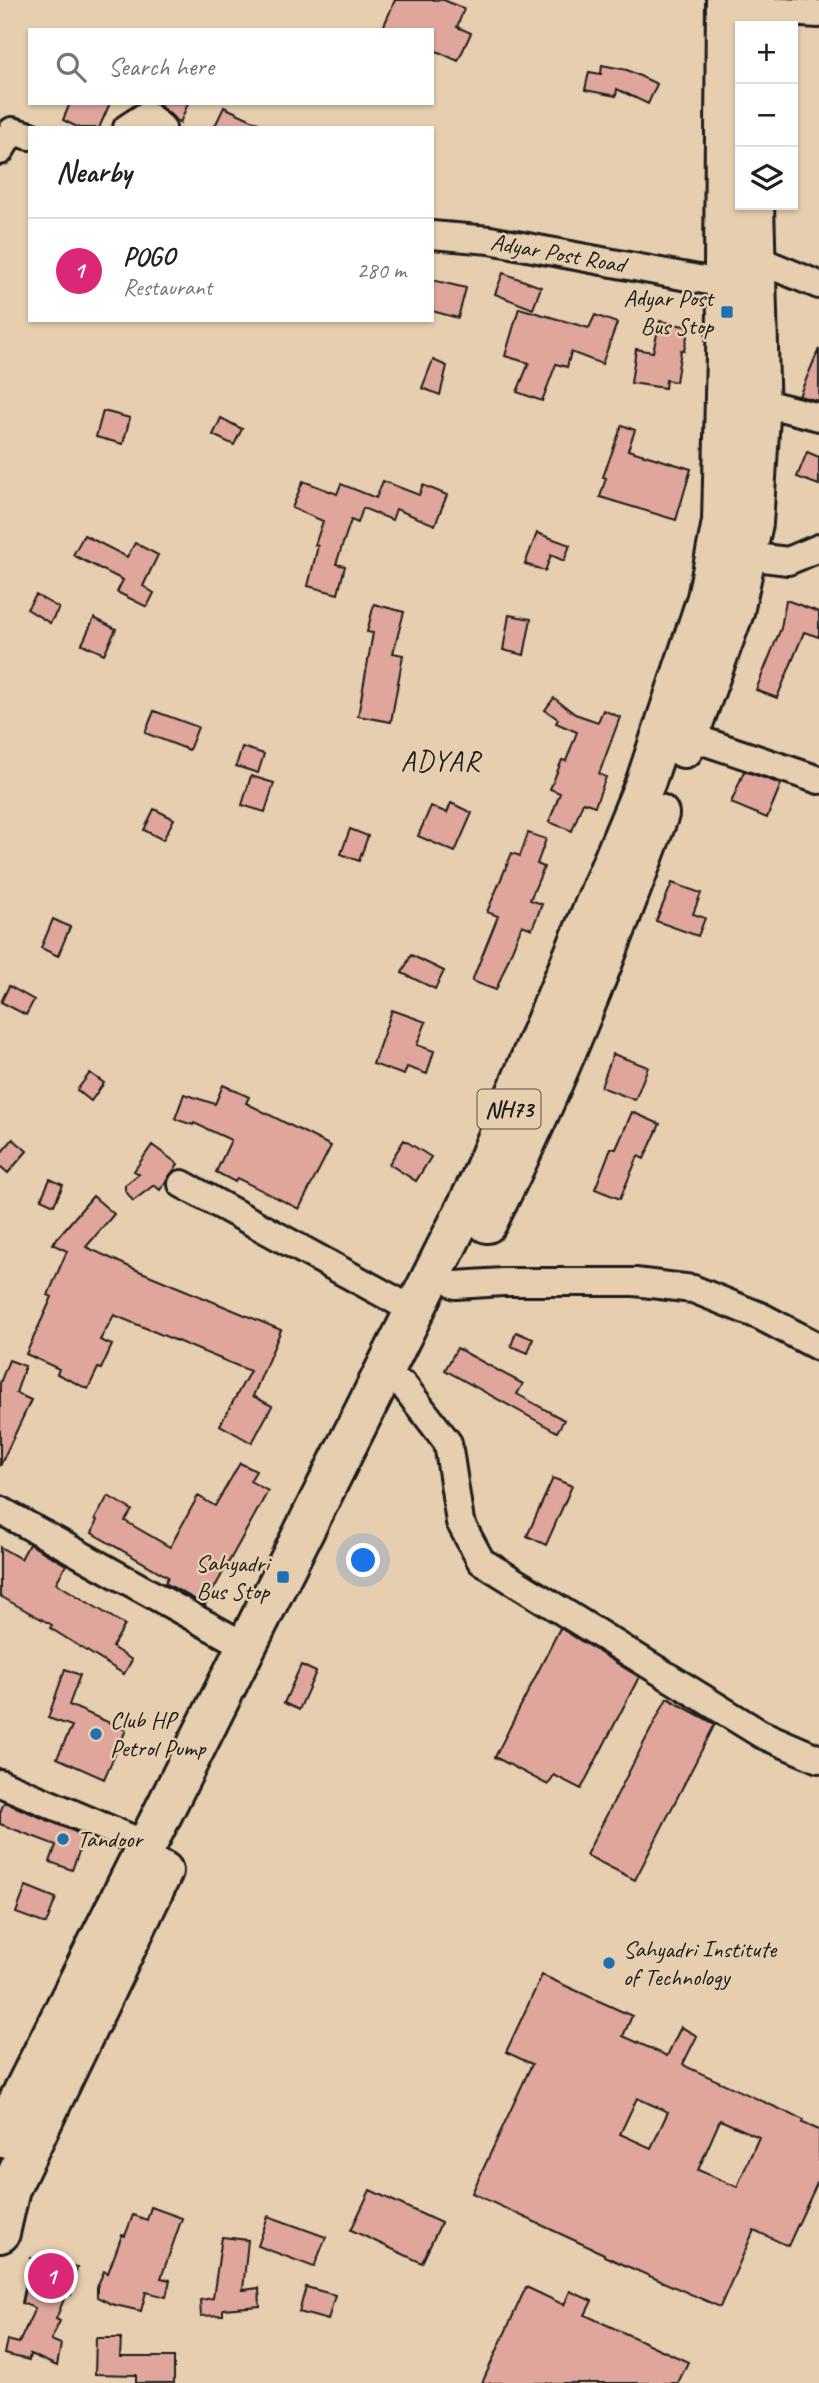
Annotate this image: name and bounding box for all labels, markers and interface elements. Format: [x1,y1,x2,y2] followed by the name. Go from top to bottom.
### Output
[735,21,798,210] map controls
[735,21,798,84] button: +
[28,28,434,105] search box
[52,48,90,86] icon: search
[108,50,214,83] text: Search here
[735,84,798,147] button: −
[735,147,798,210] button: layers
[56,153,132,191] text: Nearby
[489,226,631,280] street label: Adyar Post Road
[123,240,175,273] text: POGO
[74,256,84,285] text: 1
[357,256,406,285] text: 280 m
[123,273,212,302] text: Restaurant
[623,283,715,341] place label: Adyar Post Bus Stop
[719,304,735,320] marker: Adyar Post Bus Stop
[401,743,482,778] district label: ADYAR
[477,1090,540,1128] road number: NH73
[346,1543,380,1577] your location
[196,1548,273,1606] place label: Sahyadri Bus Stop
[275,1569,291,1585] marker: Sahyadri Bus Stop
[110,1705,207,1763] place label: Club HP Petrol Pump
[88,1726,104,1742] marker: Club HP Petrol Pump
[77,1824,144,1854] place label: Tandoor
[55,1831,71,1847] marker: Tandoor
[623,1934,778,1992] place label: Sahyadri Institute of Technology
[601,1955,617,1971] marker: Sahyadri Institute of Technology
[28,2250,74,2302] pin: 1

